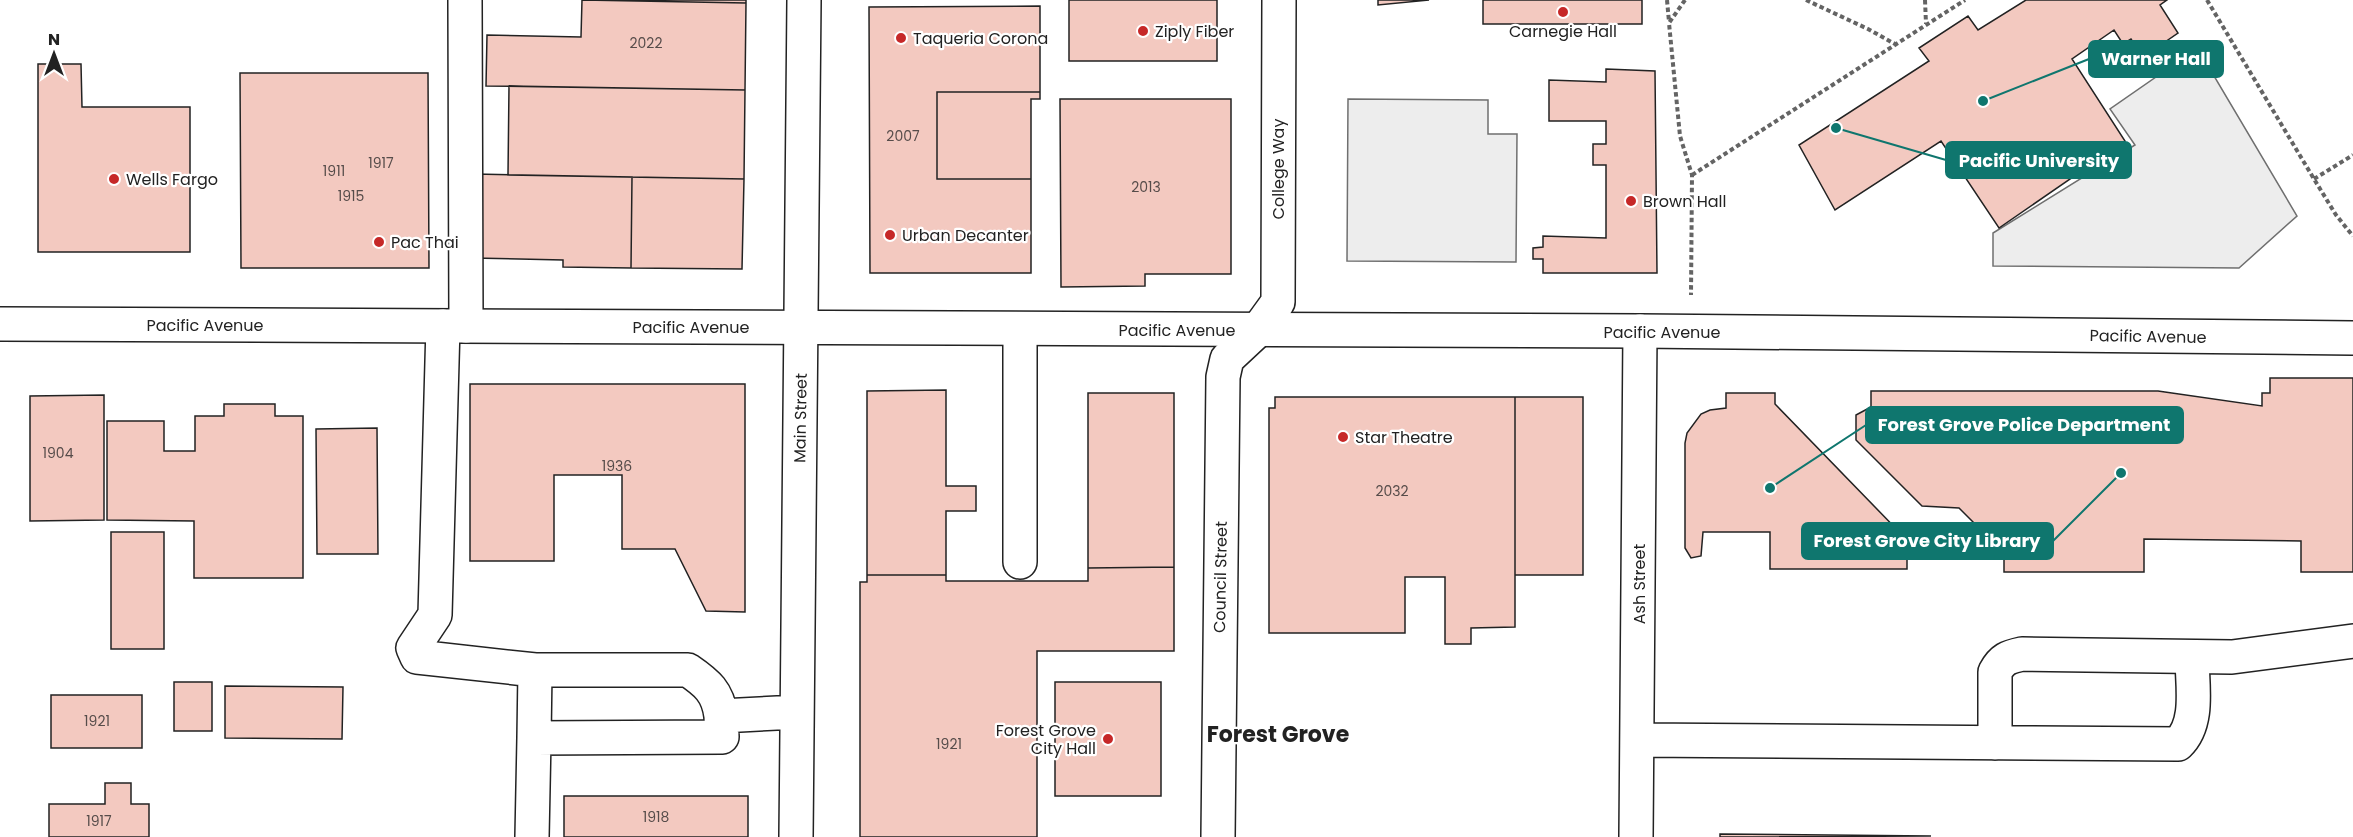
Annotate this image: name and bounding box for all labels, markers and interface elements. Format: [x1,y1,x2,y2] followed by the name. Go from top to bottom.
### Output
[1556,5,1570,19] marker: Carnegie Hall
[1155,20,1234,43] place label: Ziply Fiber
[1509,20,1617,43] place label: Carnegie Hall
[24,24,84,84] north arrow
[1136,24,1150,38] marker: Ziply Fiber
[913,27,1048,50] place label: Taqueria Corona
[48,28,60,51] text: N
[894,31,908,45] marker: Taqueria Corona
[630,33,662,53] house number: 2022
[2089,41,2223,77] callout: Warner Hall
[2101,46,2211,71] text: Warner Hall
[1267,119,1290,219] street label: College Way
[886,126,920,146] house number: 2007
[1946,142,2131,178] callout: Pacific University
[1959,148,2120,173] text: Pacific University
[368,153,394,173] house number: 1917
[323,161,345,181] house number: 1911
[126,168,218,191] place label: Wells Fargo
[107,172,121,186] marker: Wells Fargo
[1131,177,1161,197] house number: 2013
[338,186,364,206] house number: 1915
[1643,190,1726,213] place label: Brown Hall
[1624,194,1638,208] marker: Brown Hall
[902,224,1029,247] place label: Urban Decanter
[883,228,897,242] marker: Urban Decanter
[391,231,459,254] place label: Pac Thai
[372,235,386,249] marker: Pac Thai
[147,314,264,337] street label: Pacific Avenue
[633,316,750,339] street label: Pacific Avenue
[1119,319,1236,342] street label: Pacific Avenue
[1604,321,1721,344] street label: Pacific Avenue
[2089,324,2207,349] street label: Pacific Avenue
[788,373,813,463] street label: Main Street
[1866,407,2183,443] callout: Forest Grove Police Department
[1878,412,2170,437] text: Forest Grove Police Department
[1355,426,1453,449] place label: Star Theatre
[1336,430,1350,444] marker: Star Theatre
[43,443,74,463] house number: 1904
[602,456,632,476] house number: 1936
[1375,481,1409,501] house number: 2032
[1208,521,1233,633] street label: Council Street
[1802,523,2053,559] callout: Forest Grove City Library
[1814,528,2041,553] text: Forest Grove City Library
[1628,544,1651,624] street label: Ash Street
[84,711,110,731] house number: 1921
[996,719,1096,760] place label: Forest Grove City Hall
[1207,719,1349,750] district label: Forest Grove
[1101,732,1115,746] marker: Forest Grove City Hall
[936,734,962,754] house number: 1921
[643,807,669,827] house number: 1918
[86,811,112,831] house number: 1917

